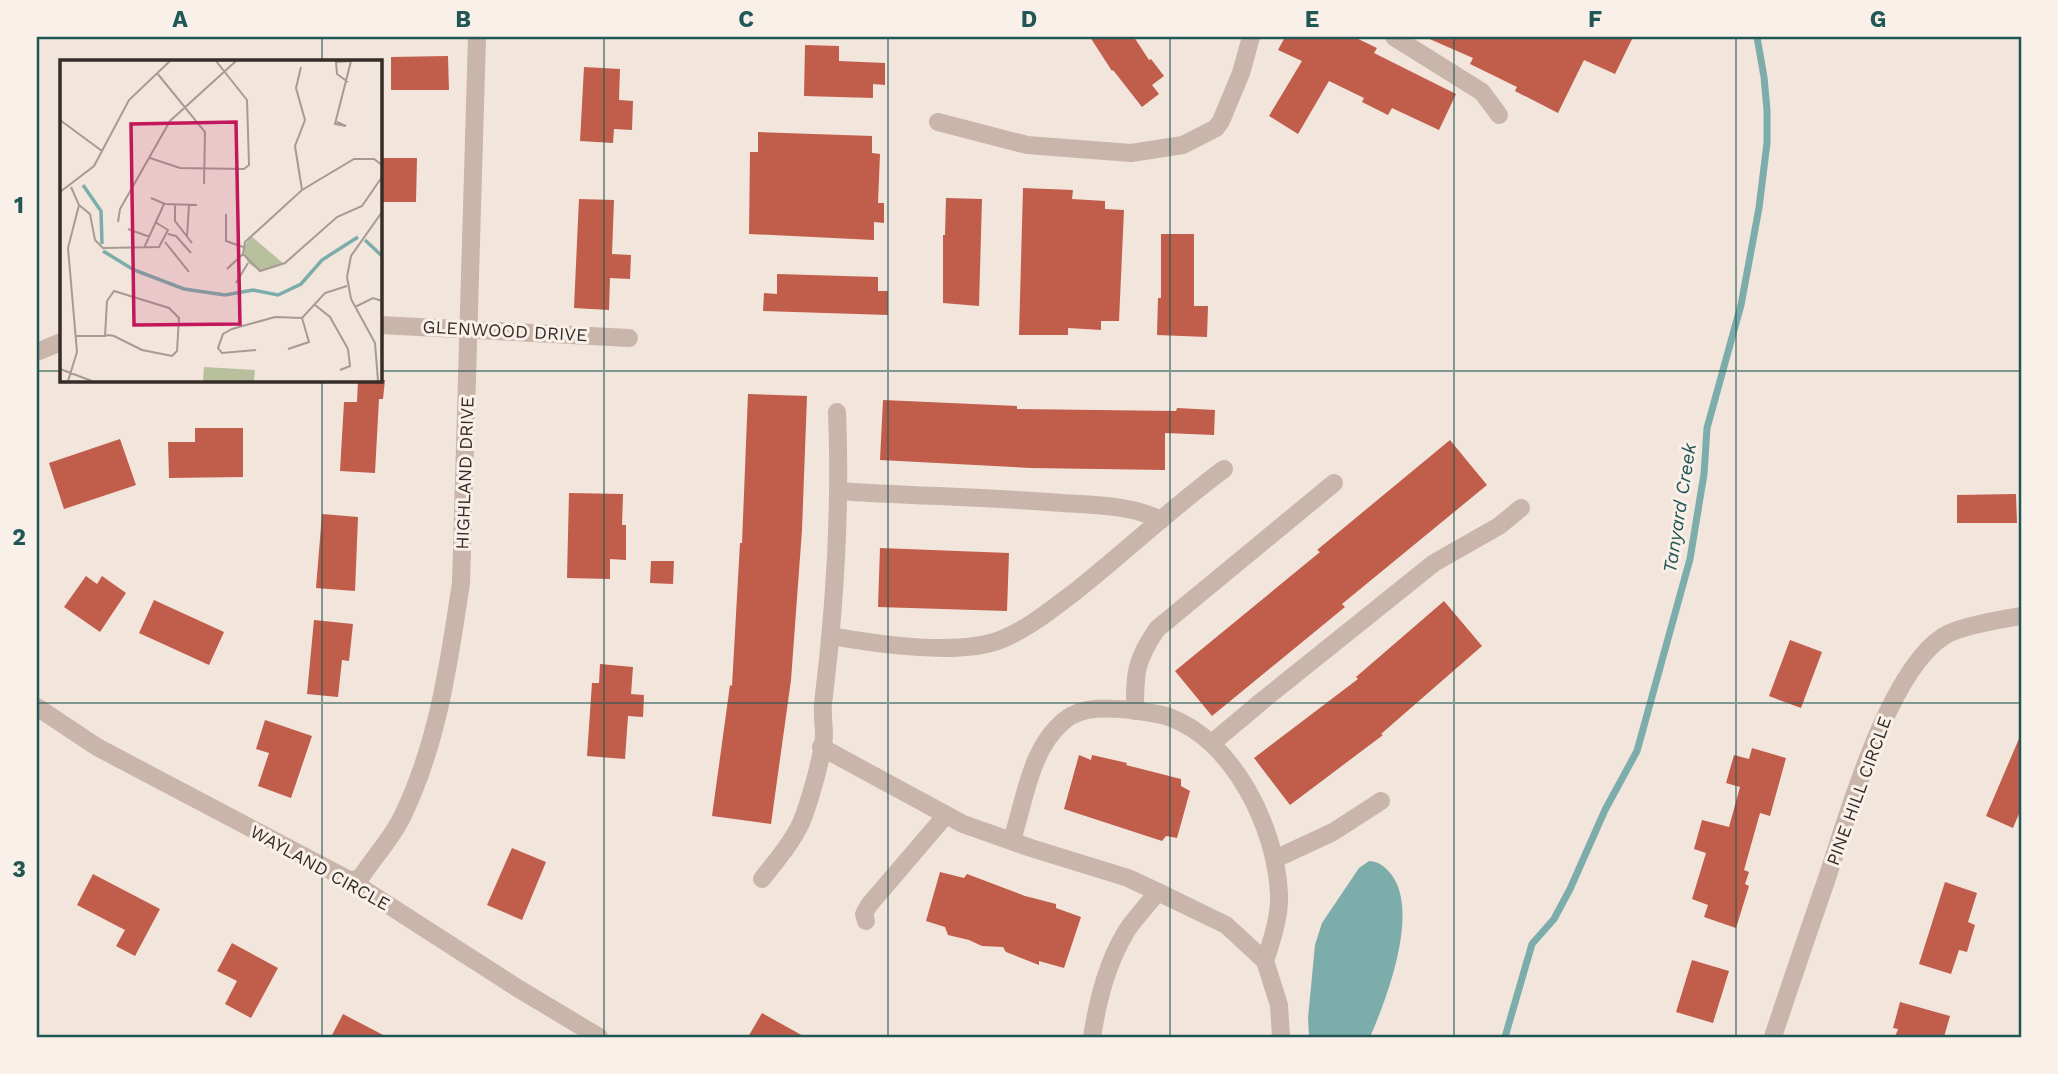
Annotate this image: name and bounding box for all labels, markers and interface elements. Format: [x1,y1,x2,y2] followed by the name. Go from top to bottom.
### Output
[172,6,188,33] text: A
[455,6,471,33] text: B
[738,6,754,33] text: C
[1021,6,1037,33] text: D
[1305,6,1319,33] text: E
[1588,6,1602,33] text: F
[1870,6,1886,33] text: G
[60,60,382,382] inset map
[14,192,24,219] text: 1
[422,316,588,345] street label: GLENWOOD DRIVE
[451,396,478,550] street label: HIGHLAND DRIVE
[1658,441,1701,575] water label: Tanyard Creek
[12,524,26,551] text: 2
[1822,713,1895,868] street label: PINE HILL CIRCLE
[247,820,394,915] street label: WAYLAND CIRCLE
[12,856,26,883] text: 3

